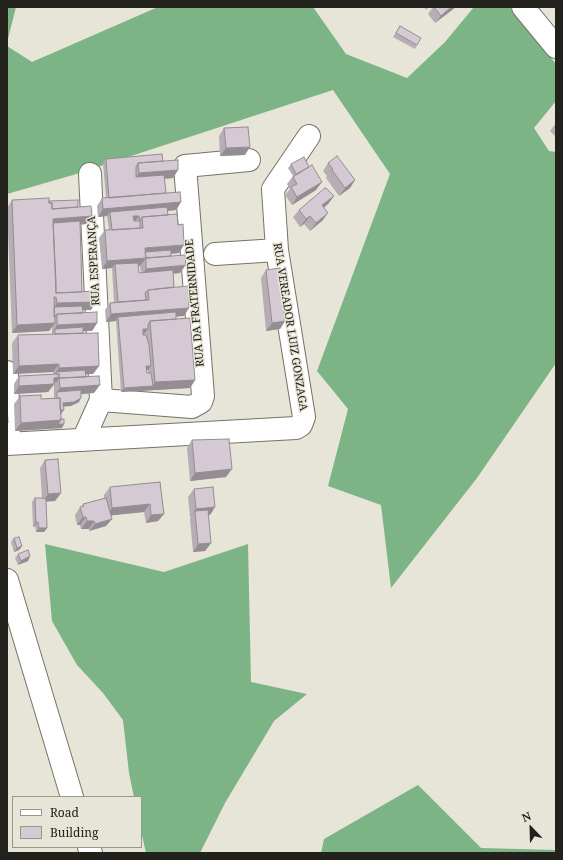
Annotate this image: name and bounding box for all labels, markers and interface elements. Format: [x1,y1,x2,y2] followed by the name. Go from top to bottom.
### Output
[85,216,103,306] street label: RUA ESPERANÇA
[183,239,207,367] street label: RUA DA FRATERNIDADE
[270,242,310,412] street label: RUA VEREADOR LUIZ GONZAGA
[12,796,142,848] legend
[50,804,79,821] text: Road
[511,808,551,848] north arrow
[519,808,533,825] text: N
[50,824,98,841] text: Building

